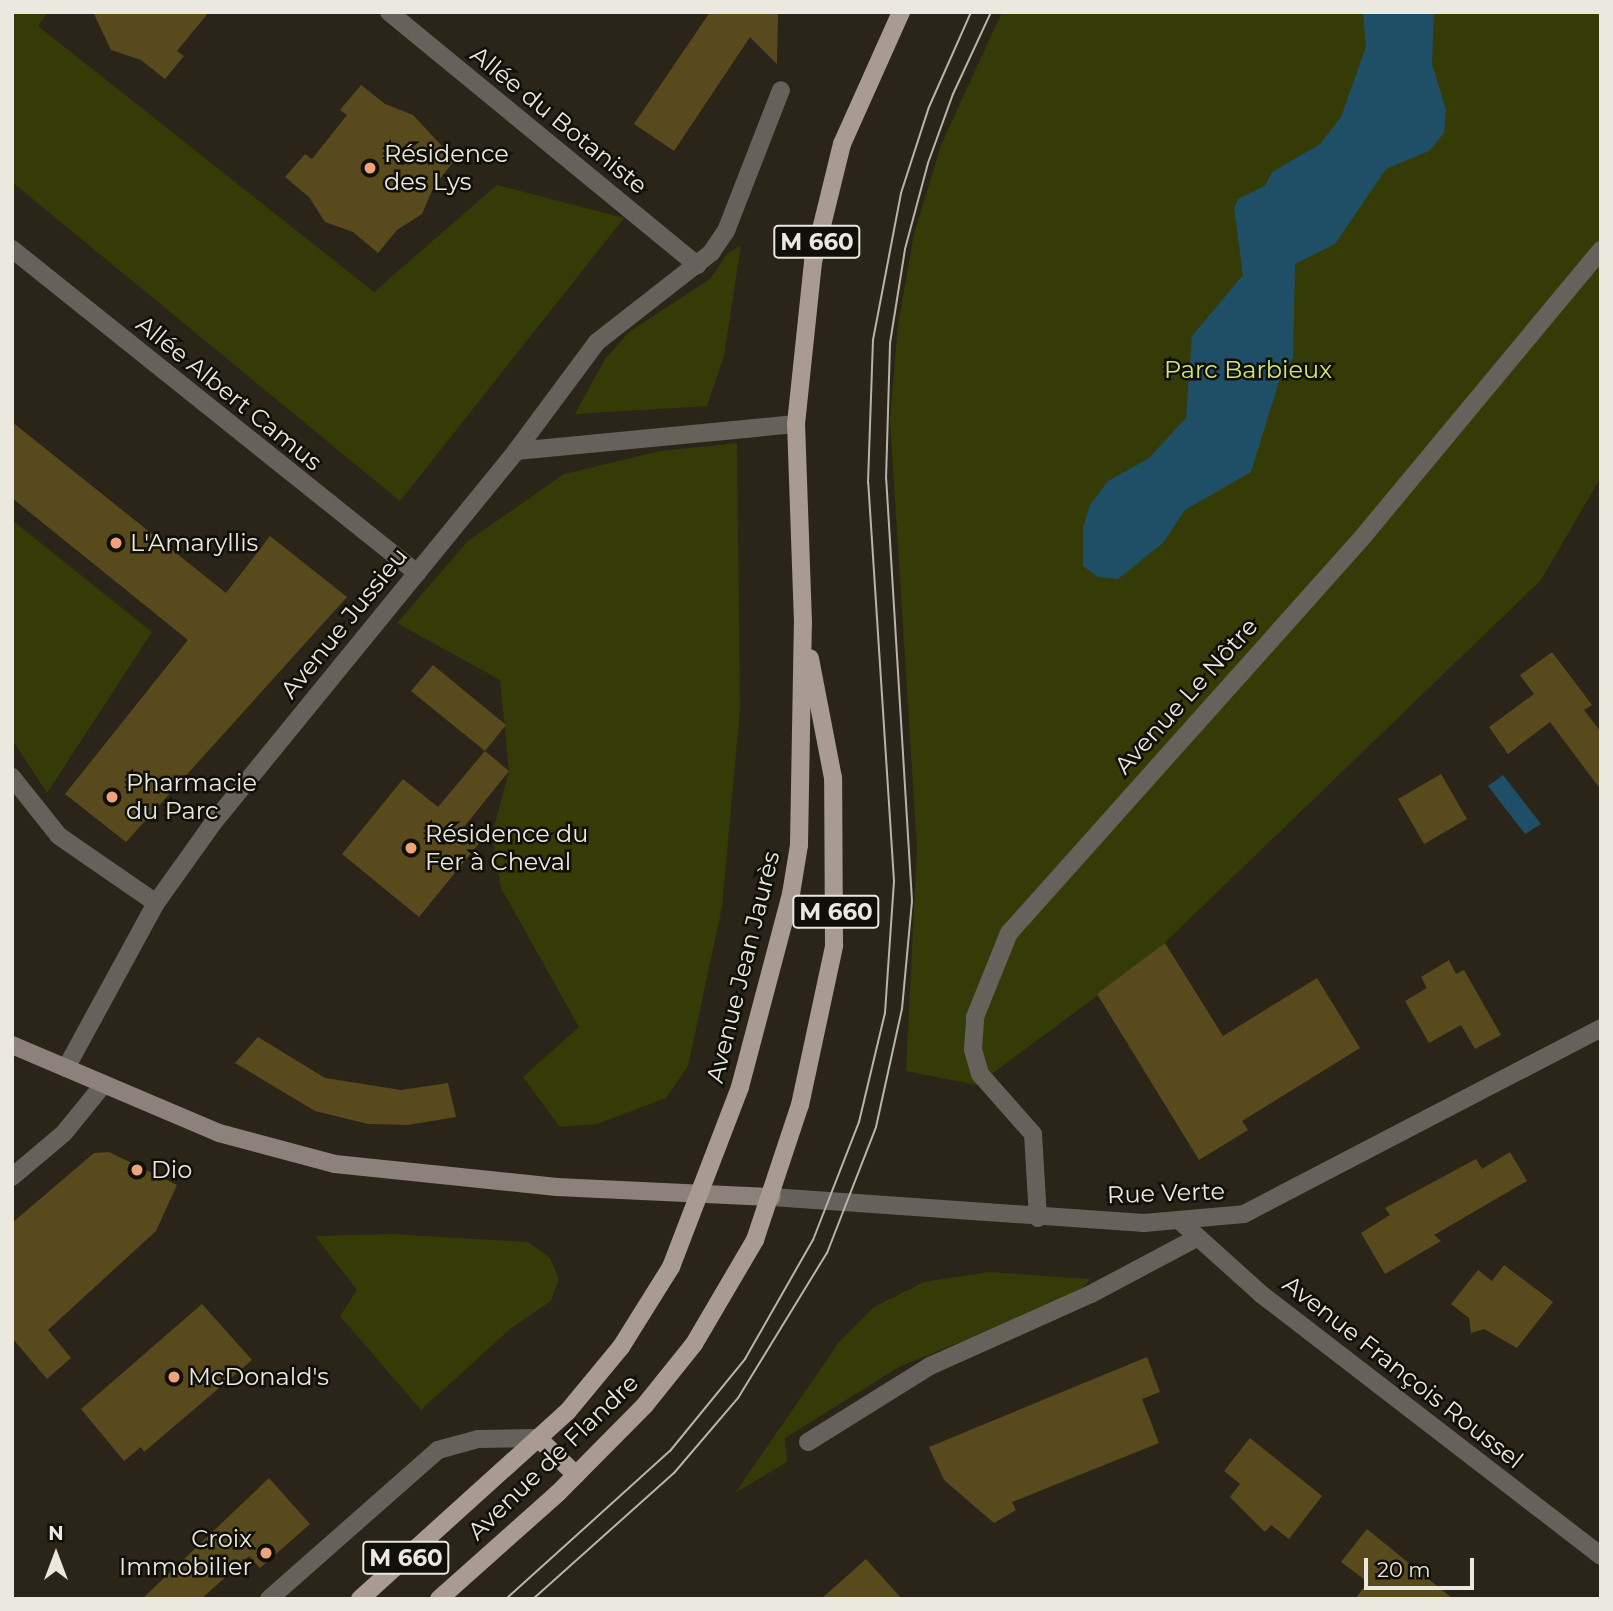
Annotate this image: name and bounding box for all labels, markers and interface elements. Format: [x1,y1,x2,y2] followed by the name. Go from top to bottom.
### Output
[465,40,653,200] street label: Allée du Botaniste
[384,140,509,196] place label: Résidence des Lys
[362,160,378,176] marker: Résidence des Lys
[773,222,861,262] road number: M 660
[131,309,327,477] street label: Allée Albert Camus
[1164,356,1332,384] park label: Parc Barbieux
[130,529,258,557] place label: L'Amaryllis
[108,535,124,551] marker: L'Amaryllis
[274,542,414,704] street label: Avenue Jussieu
[1108,612,1264,780] street label: Avenue Le Nôtre
[126,769,257,825] place label: Pharmacie du Parc
[104,789,120,805] marker: Pharmacie du Parc
[425,820,588,876] place label: Résidence du Fer à Cheval
[403,840,419,856] marker: Résidence du Fer à Cheval
[700,848,786,1086] street label: Avenue Jean Jaurès
[792,892,880,931] road number: M 660
[151,1156,192,1184] place label: Dio
[129,1162,145,1178] marker: Dio
[1107,1177,1225,1209] street label: Rue Verte
[1277,1269,1529,1475] street label: Avenue François Roussel
[188,1363,329,1391] place label: McDonald's
[462,1368,644,1546] street label: Avenue de Flandre
[166,1369,182,1385] marker: McDonald's
[21,1520,91,1590] north arrow
[48,1522,64,1545] text: N
[119,1525,252,1581] place label: Croix Immobilier
[362,1539,450,1578] road number: M 660
[1368,1544,1478,1588] scale bar
[258,1545,274,1561] marker: Croix Immobilier
[1377,1557,1431,1582] text: 20 m

